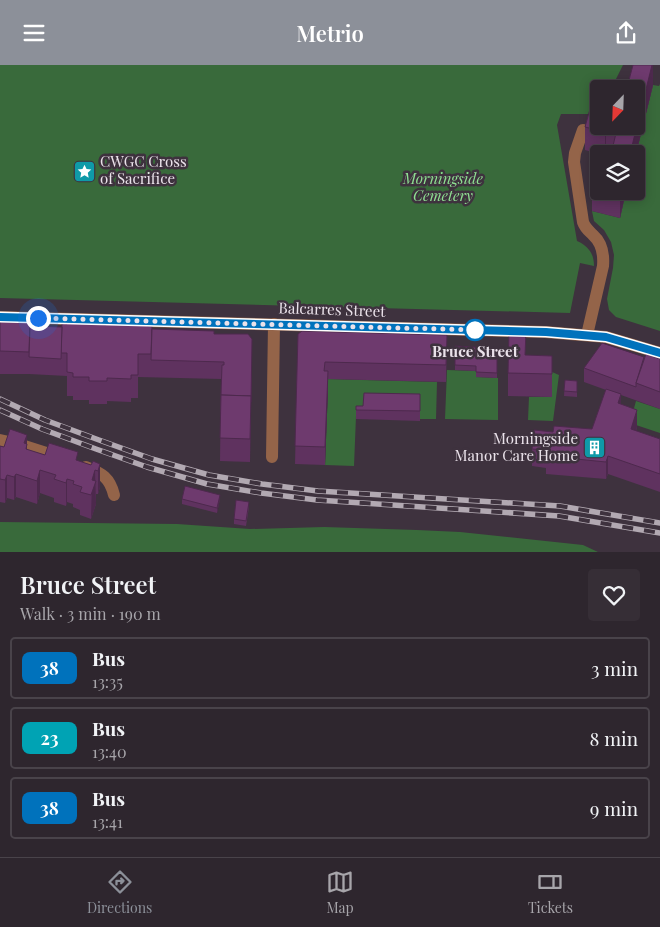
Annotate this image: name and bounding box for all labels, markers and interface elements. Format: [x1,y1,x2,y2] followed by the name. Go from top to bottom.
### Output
[296,18,364,48] text: Metrio
[20,19,48,47] icon: menu
[612,19,640,47] icon: share
[590,80,645,135] north arrow
[590,80,645,200] map controls
[590,145,645,200] button: layers
[100,151,187,188] place label: CWGC Cross of Sacrifice
[72,159,96,183] place icon: CWGC Cross of Sacrifice
[402,168,483,205] park label: Morningside Cemetery
[278,297,387,321] street label: Balcarres Street
[26,306,51,331] your location
[464,319,486,341] marker: Bruce Street
[432,341,519,361] place label: Bruce Street
[455,428,578,465] place label: Morningside Manor Care Home
[582,436,606,460] building icon: Morningside Manor Care Home
[20,568,156,600] text: Bruce Street
[588,569,640,621] button: heart
[20,603,161,624] text: Walk · 3 min · 190 m
[92,645,125,671] text: Bus
[591,655,638,681] text: 3 min
[40,656,59,680] text: 38
[92,671,123,692] text: 13:35
[92,715,125,741] text: Bus
[590,725,638,751] text: 8 min
[40,726,59,750] text: 23
[92,741,127,762] text: 13:40
[92,785,125,811] text: Bus
[590,795,638,821] text: 9 min
[40,796,59,820] text: 38
[92,811,123,832] text: 13:41
[87,868,152,917] tab: Directions
[326,868,354,917] tab: Map
[528,868,573,917] tab: Tickets

